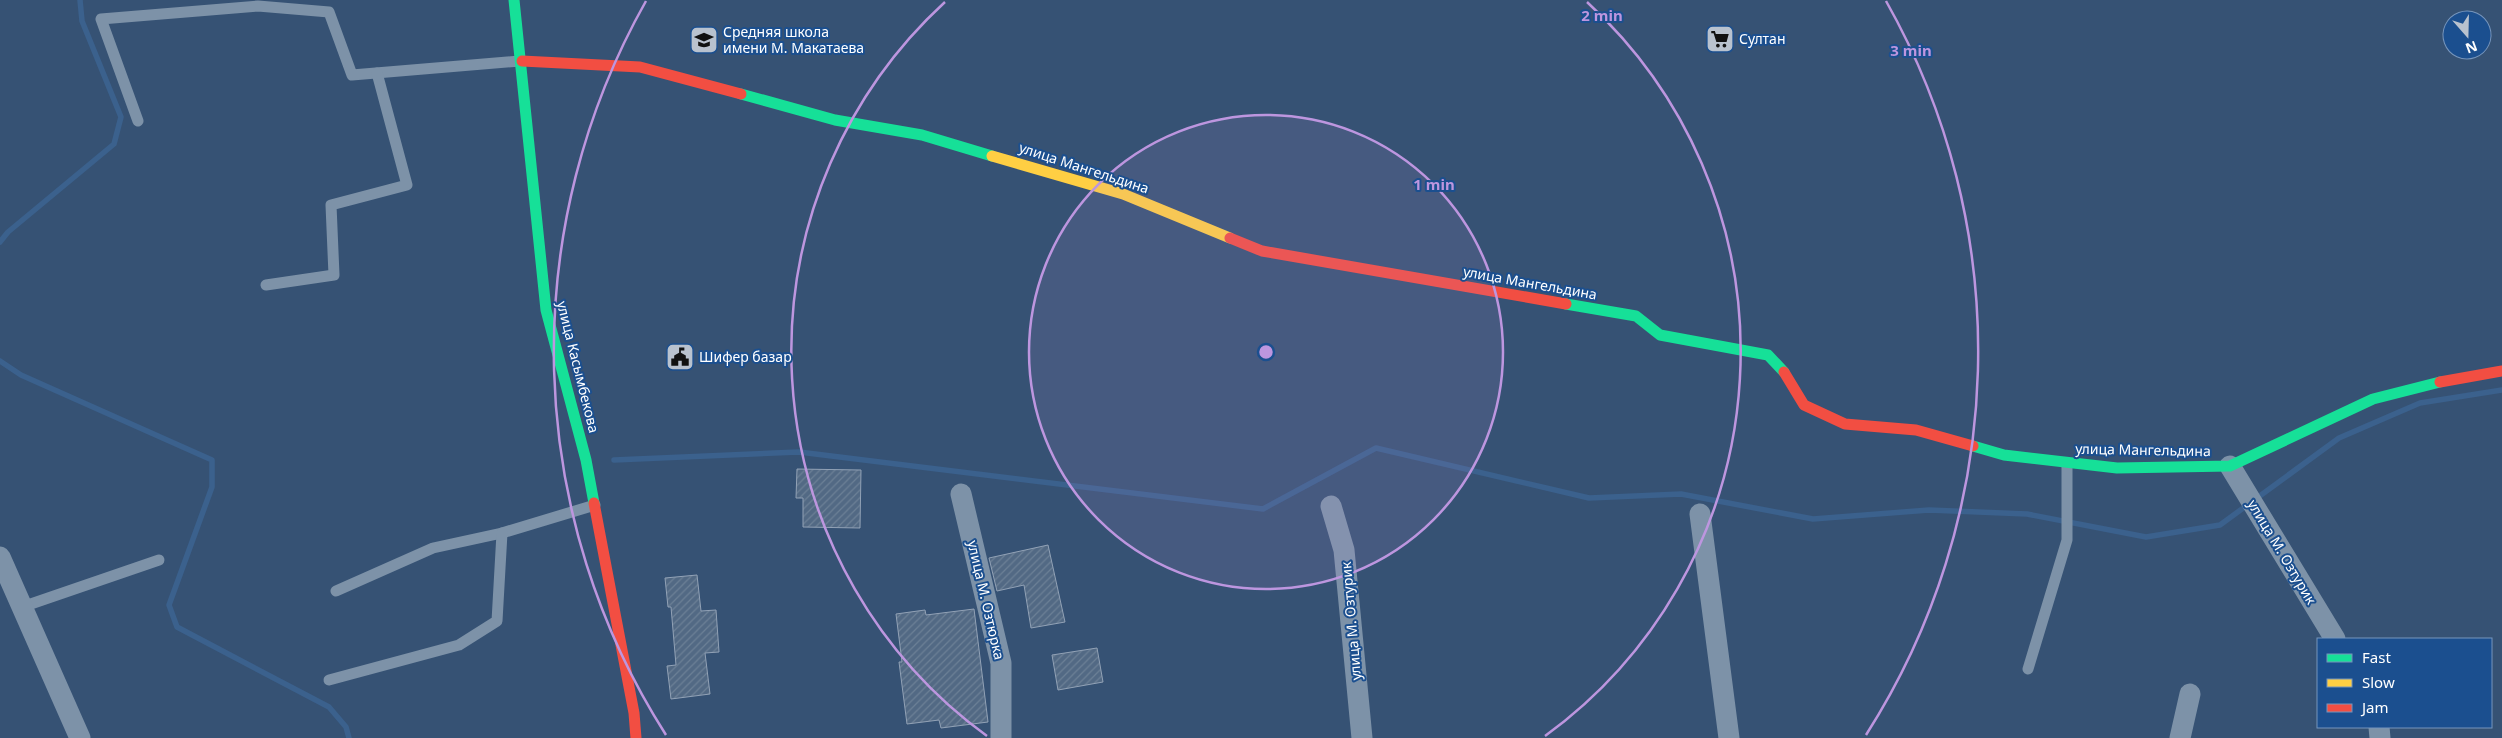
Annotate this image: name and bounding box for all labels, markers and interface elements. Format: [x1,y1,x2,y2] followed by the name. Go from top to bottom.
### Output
[1581,5,1623,25] text: 2 min
[2442,10,2492,60] north arrow
[723,22,864,57] place label: Средняя школа имени М. Макатаева
[1705,24,1735,54] supermarket icon: Султан
[689,25,719,55] school or university icon: Средняя школа имени М. Макатаева
[1739,29,1786,48] place label: Султан
[2463,37,2480,59] text: N
[1890,40,1932,60] text: 3 min
[1017,138,1152,198] street label: улица Мангельдина
[1413,174,1455,194] text: 1 min
[1462,261,1598,304] street label: улица Мангельдина
[553,299,604,435] street label: улица Касымбекова
[665,342,695,372] public building icon: Шифер базар
[1257,343,1275,361] centre of rings
[699,347,792,366] place label: Шифер базар
[2075,439,2211,460] street label: улица Мангельдина
[2244,496,2322,608] street label: улица М. Озтурик
[964,538,1009,661] street label: улица М. Озтюрка
[1336,560,1365,681] street label: улица М. Озтурик
[2317,638,2492,728] legend
[2362,647,2391,667] text: Fast
[2362,672,2395,692] text: Slow
[2360,697,2389,717] text: Jam

